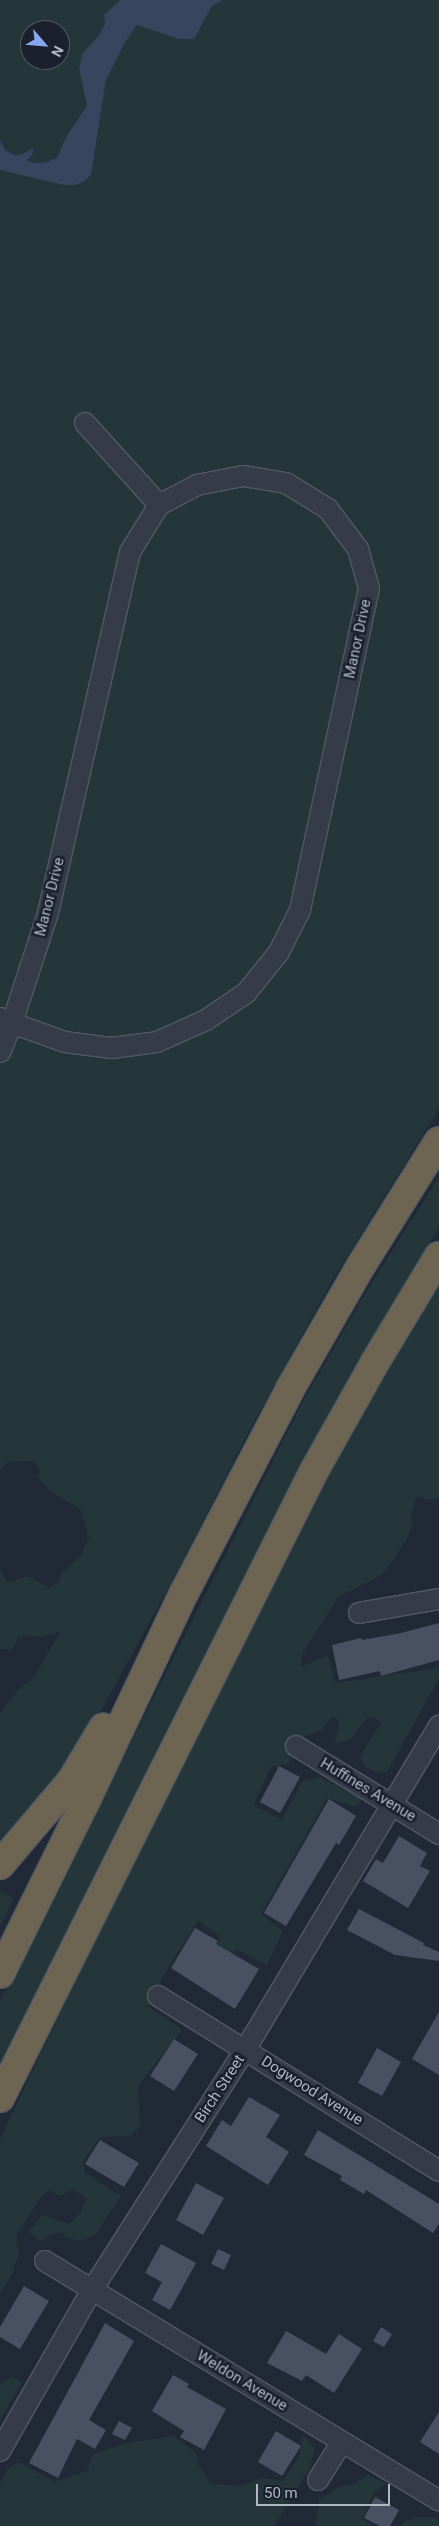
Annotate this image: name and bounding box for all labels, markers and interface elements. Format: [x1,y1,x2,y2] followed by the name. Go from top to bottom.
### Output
[20,20,70,70] north arrow
[48,43,67,59] text: N
[341,598,375,680] street label: Manor Drive
[32,856,68,938] street label: Manor Drive
[317,1754,419,1826] street label: Huffines Avenue
[191,2052,249,2126] street label: Birch Street
[258,2053,366,2129] street label: Dogwood Avenue
[193,2347,291,2415] street label: Weldon Avenue
[259,2474,393,2506] scale bar
[264,2484,298,2502] text: 50 m

